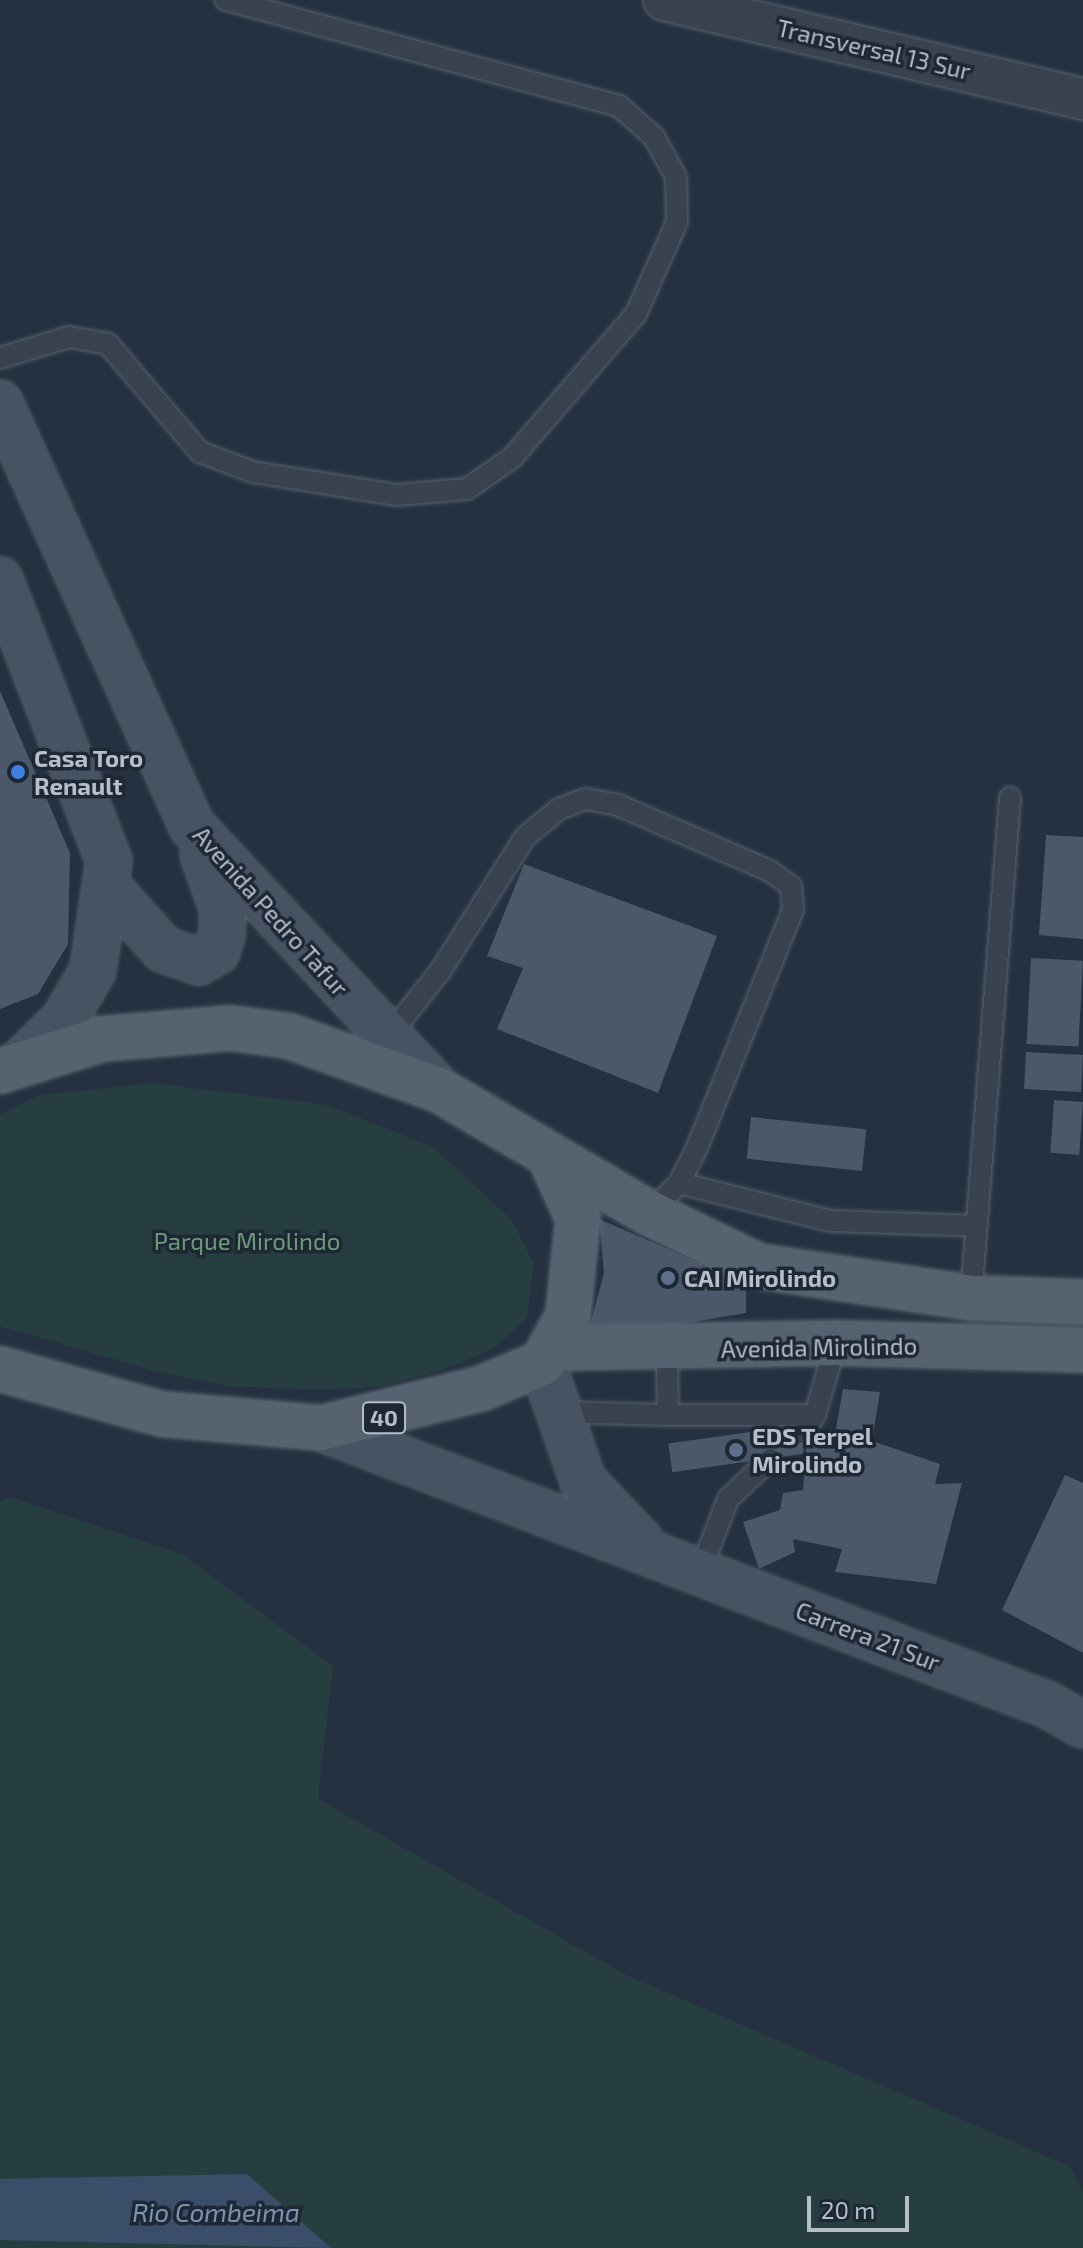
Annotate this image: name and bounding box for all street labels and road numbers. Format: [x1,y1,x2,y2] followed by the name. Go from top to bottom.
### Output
[774,13,974,85] street label: Transversal 13 Sur
[187,820,355,1002] street label: Avenida Pedro Tafur
[721,1331,917,1363] street label: Avenida Mirolindo
[362,1400,406,1436] road number: 40
[792,1595,944,1677] street label: Carrera 21 Sur

